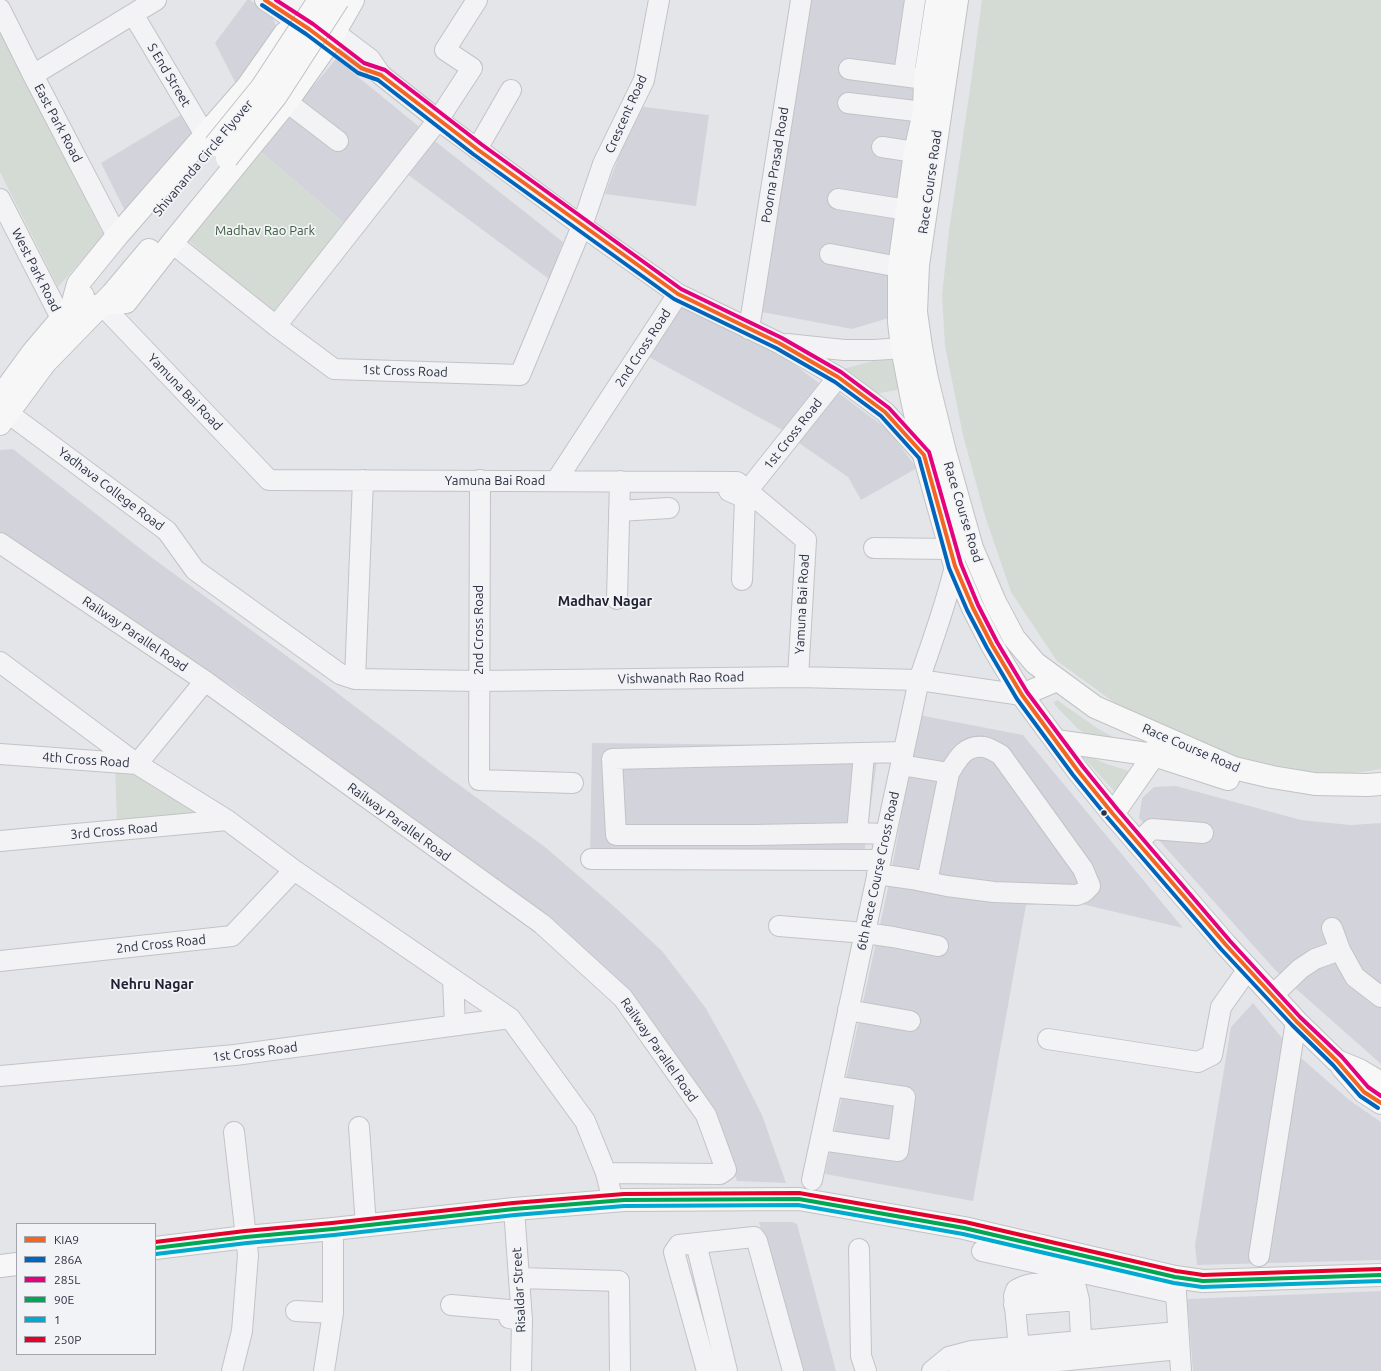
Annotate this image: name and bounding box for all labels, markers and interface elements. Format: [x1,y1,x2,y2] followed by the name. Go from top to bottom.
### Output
[144,40,194,110] street label: S End Street
[602,72,650,156] street label: Crescent Road
[31,81,85,165] street label: East Park Road
[150,97,256,219] street label: Shivananda Circle Flyover
[758,106,792,224] street label: Poorna Prasad Road
[915,129,945,235] street label: Race Course Road
[215,223,315,239] park label: Madhav Rao Park
[8,226,64,314] street label: West Park Road
[612,306,674,390] street label: 2nd Cross Road
[144,350,226,434] street label: Yamuna Bai Road
[362,362,448,380] street label: 1st Cross Road
[760,395,826,473] street label: 1st Cross Road
[55,444,167,534] street label: Yadhava College Road
[940,460,986,564] street label: Race Course Road
[445,473,545,489] street label: Yamuna Bai Road
[792,553,812,655] street label: Yamuna Bai Road
[471,585,487,675] street label: 2nd Cross Road
[79,593,191,675] street label: Railway Parallel Road
[558,593,652,609] district label: Madhav Nagar
[618,669,744,687] street label: Vishwanath Rao Road
[1140,720,1242,776] street label: Race Course Road
[42,749,130,771] street label: 4th Cross Road
[344,779,454,865] street label: Railway Parallel Road
[854,790,902,952] street label: 6th Race Course Cross Road
[1099,808,1109,818] unlabelled marker
[70,819,158,843] street label: 3rd Cross Road
[115,932,207,956] street label: 2nd Cross Road
[110,976,194,992] district label: Nehru Nagar
[617,995,701,1105] street label: Railway Parallel Road
[211,1039,299,1065] street label: 1st Cross Road
[16,1223,156,1355] legend
[54,1233,79,1246] text: KIA9
[509,1247,529,1333] street label: Risaldar Street
[54,1253,82,1266] text: 286A
[54,1273,80,1286] text: 285L
[54,1293,74,1306] text: 90E
[54,1313,61,1326] text: 1
[54,1333,81,1346] text: 250P

